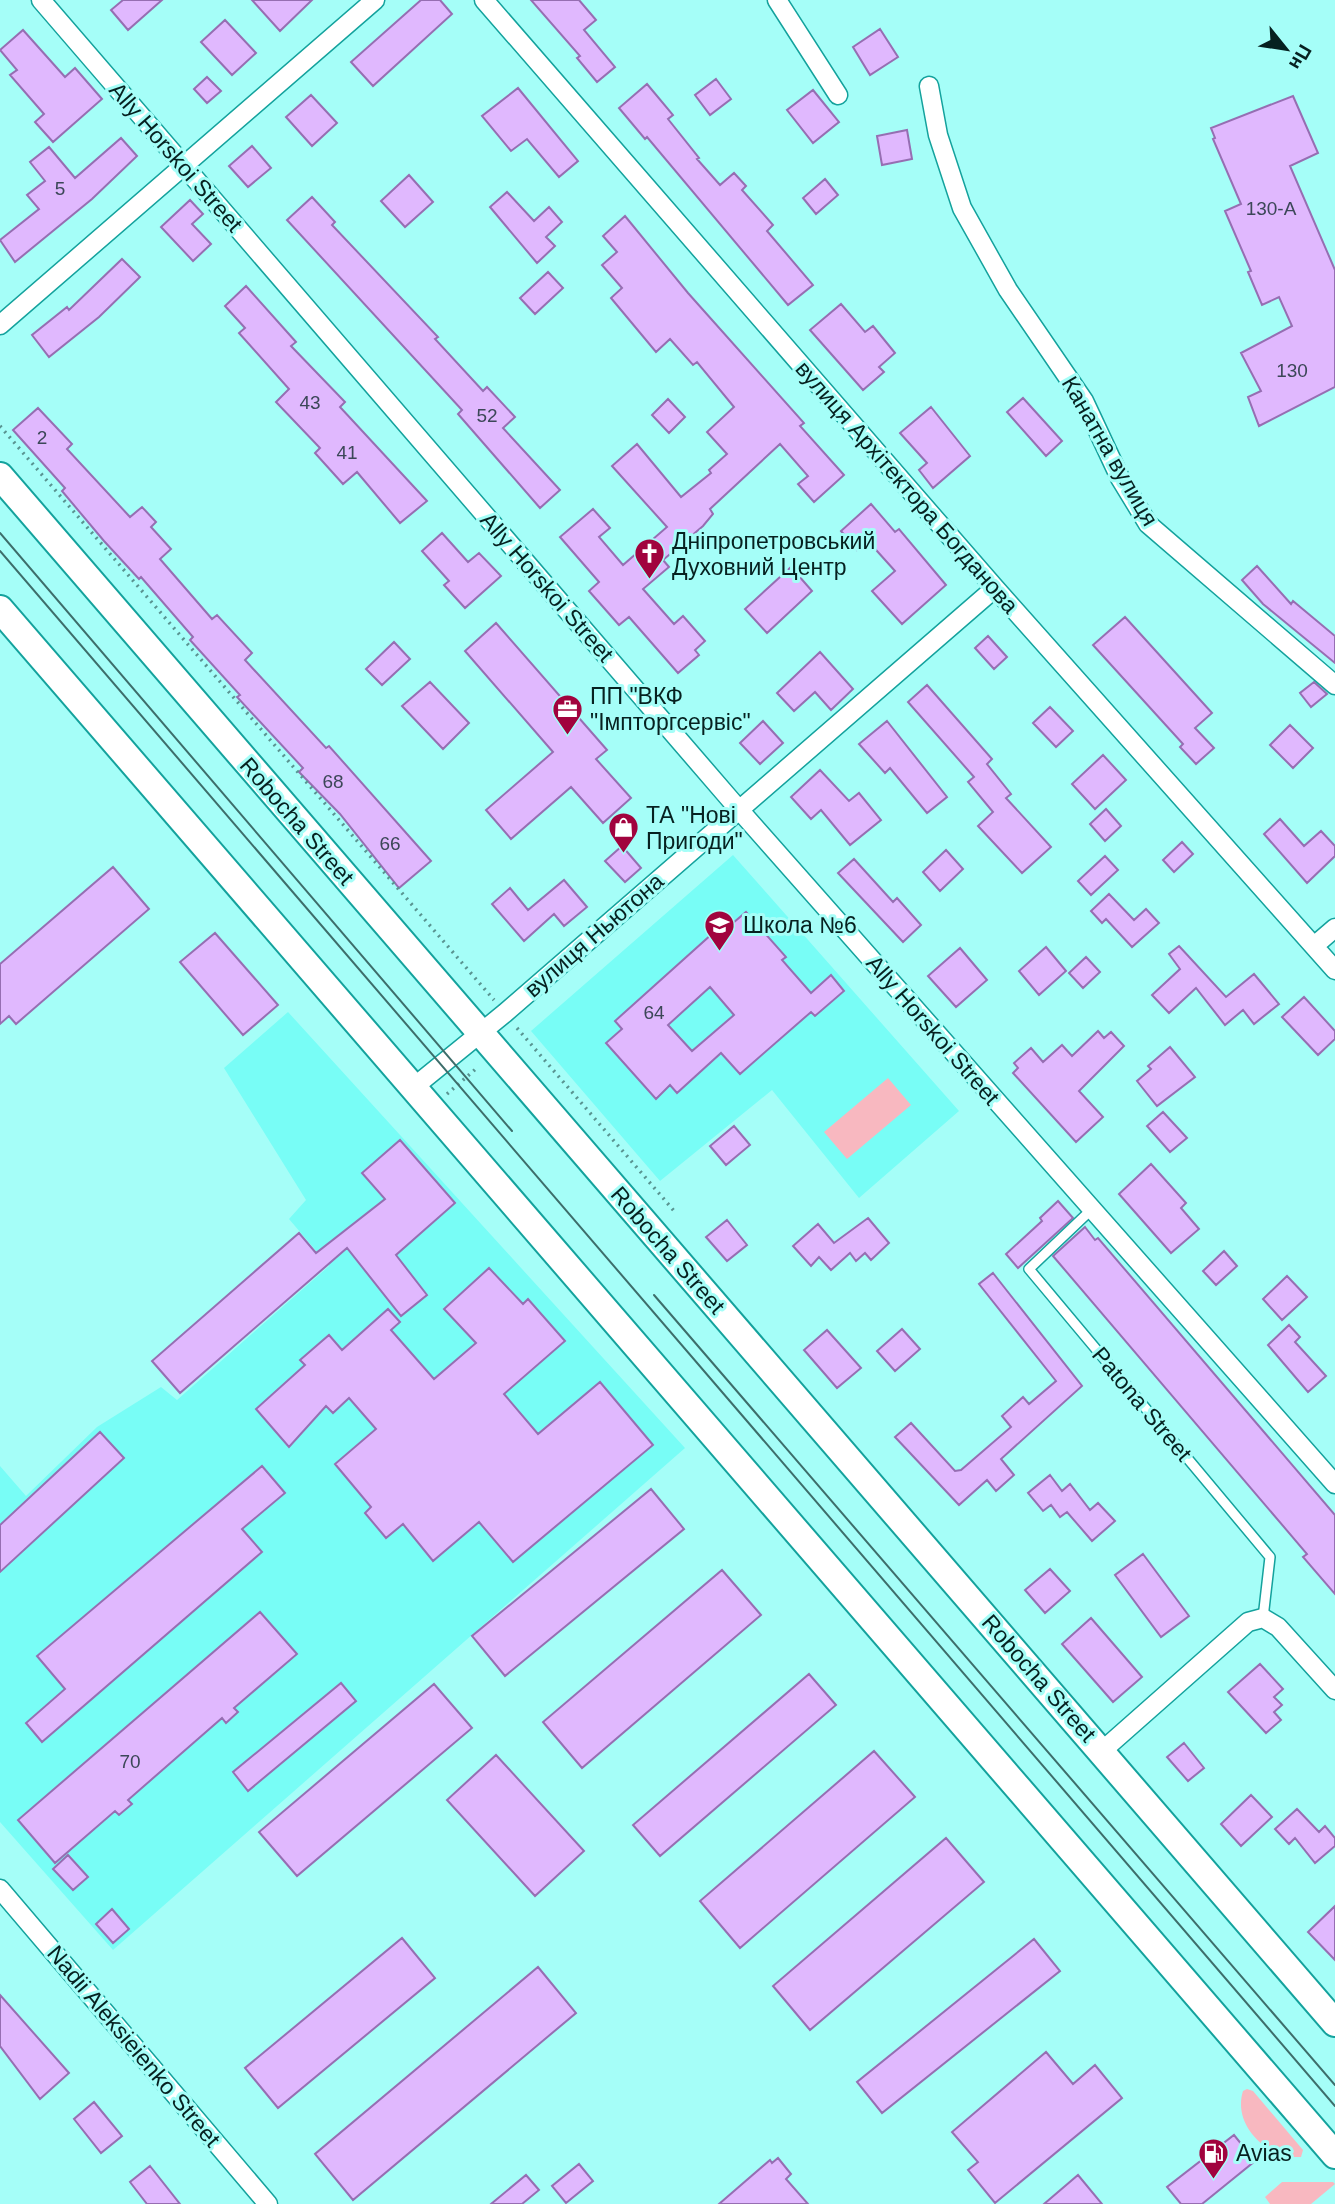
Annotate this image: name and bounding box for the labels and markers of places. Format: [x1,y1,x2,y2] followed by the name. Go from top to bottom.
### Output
[672,528,875,580] place label: Дніпропетровський Духовний Центр
[632,537,666,581] church icon: Дніпропетровський Духовний Центр
[590,683,751,735] place label: ПП "ВКФ "Імпторгсервіс"
[550,692,584,736] office icon: ПП "ВКФ "Імпторгсервіс"
[646,802,743,854] place label: ТА "Нові Пригоди"
[606,811,640,855] shop icon: ТА "Нові Пригоди"
[703,908,737,952] school or university icon: Школа №6
[743,912,857,938] place label: Школа №6
[1196,2136,1230,2180] fuel station icon: Avias
[1236,2140,1292,2166] place label: Avias

